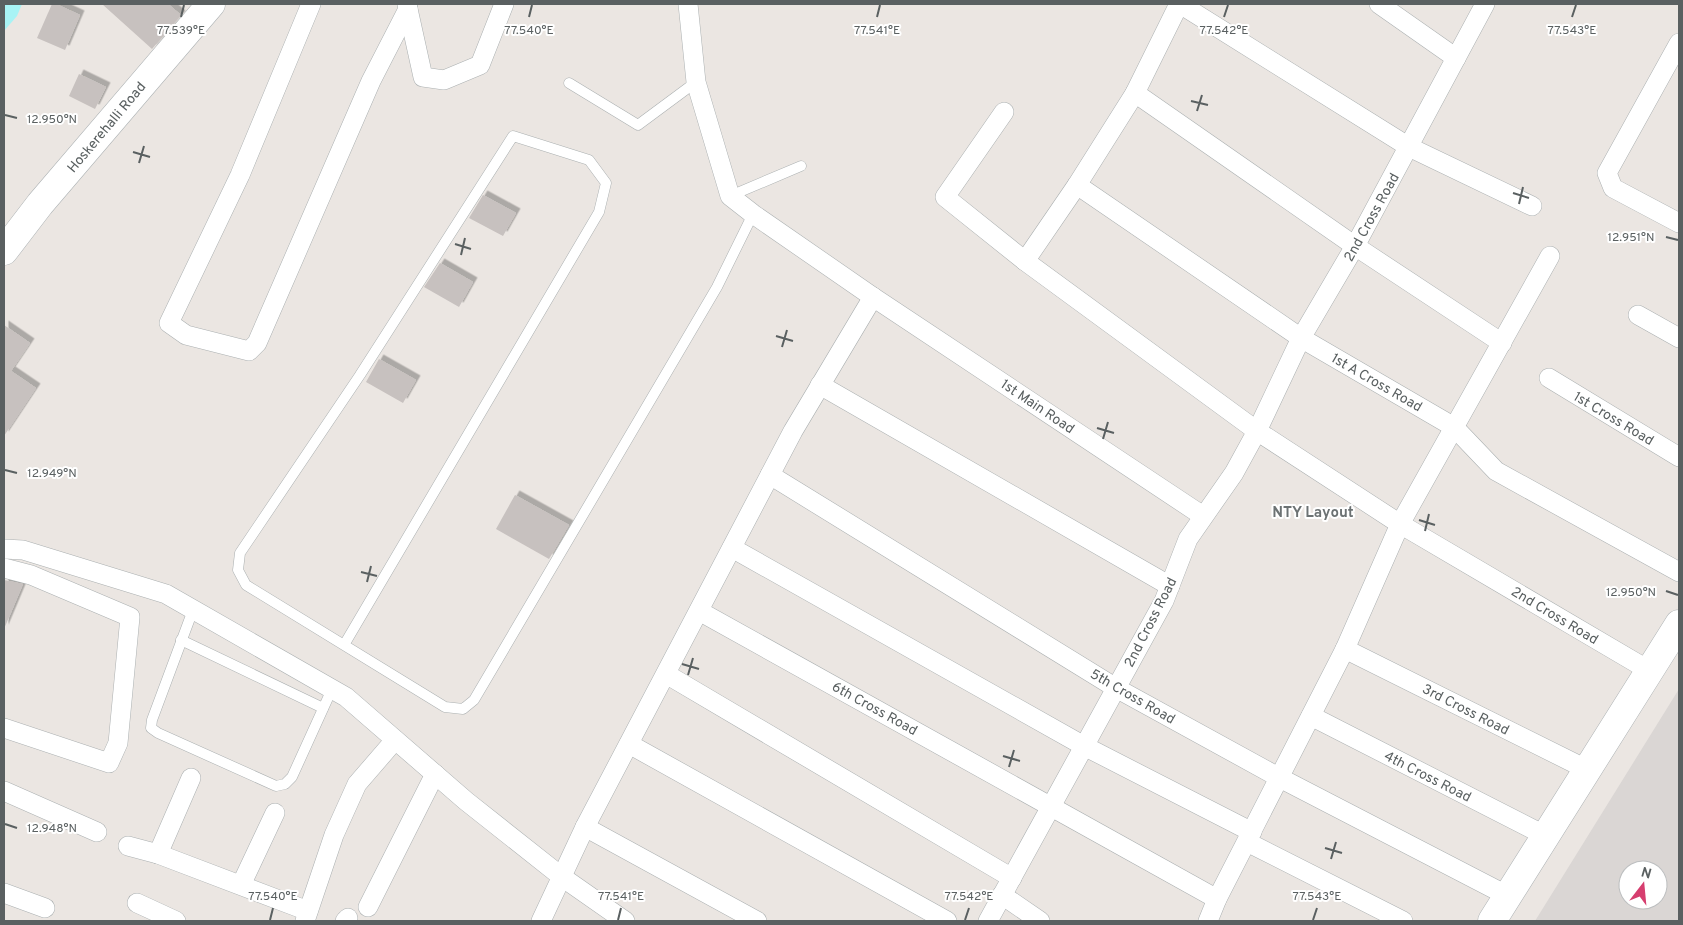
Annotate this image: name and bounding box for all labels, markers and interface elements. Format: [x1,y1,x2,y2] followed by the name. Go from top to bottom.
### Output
[157,23,205,39] text: 77.539°E
[504,23,554,39] text: 77.540°E
[854,23,900,39] text: 77.541°E
[1199,23,1249,39] text: 77.542°E
[1548,23,1596,39] text: 77.543°E
[64,79,150,177] street label: Hoskerehalli Road
[27,112,77,128] text: 12.950°N
[1341,171,1404,265] street label: 2nd Cross Road
[1607,230,1655,246] text: 12.951°N
[1328,350,1425,416] street label: 1st A Cross Road
[997,376,1077,438] street label: 1st Main Road
[1570,389,1656,450] street label: 1st Cross Road
[27,466,77,482] text: 12.949°N
[1272,504,1354,523] district label: NTY Layout
[1121,575,1181,670] street label: 2nd Cross Road
[1508,584,1601,649] street label: 2nd Cross Road
[1606,585,1656,601] text: 12.950°N
[1087,666,1178,729] street label: 5th Cross Road
[829,679,920,740] street label: 6th Cross Road
[1419,681,1512,740] street label: 3rd Cross Road
[1381,748,1474,807] street label: 4th Cross Road
[27,821,77,837] text: 12.948°N
[1618,860,1668,910] north arrow
[1639,864,1653,884] text: N
[248,889,298,905] text: 77.540°E
[598,889,644,905] text: 77.541°E
[944,889,994,905] text: 77.542°E
[1293,889,1341,905] text: 77.543°E

